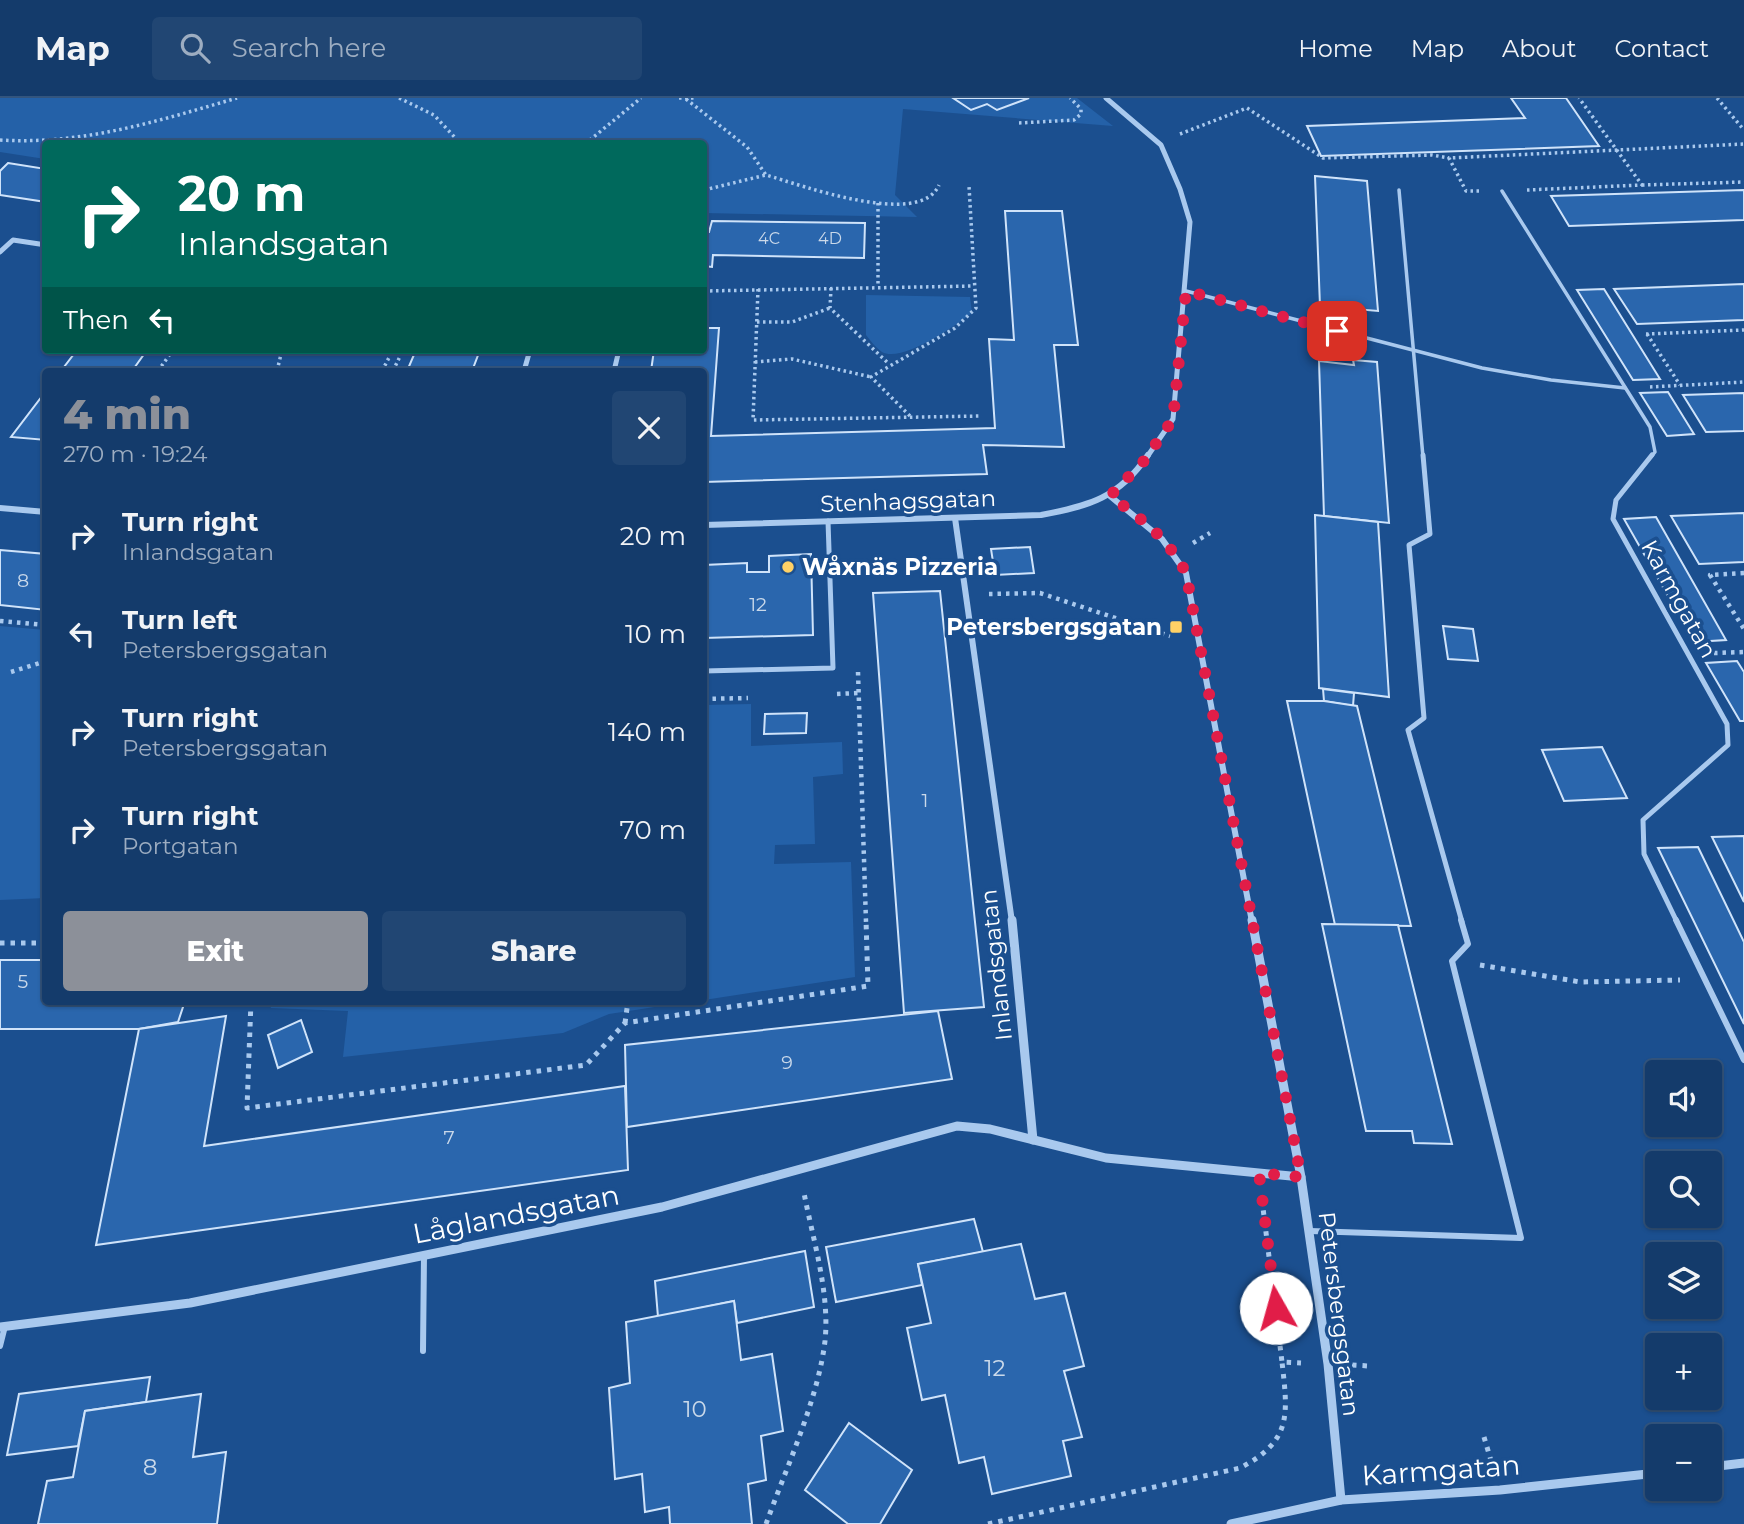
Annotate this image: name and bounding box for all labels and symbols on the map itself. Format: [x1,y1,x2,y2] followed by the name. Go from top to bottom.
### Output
[758,229,780,248] house number: 4C
[818,229,842,248] house number: 4D
[1307,301,1367,361] pin
[820,484,996,518] street label: Stenhagsgatan
[1635,535,1723,663] street label: Karmgatan
[802,553,998,581] place label: Wåxnäs Pizzeria
[780,559,796,575] marker: Wåxnäs Pizzeria
[17,569,29,592] house number: 8
[749,593,767,616] house number: 12
[946,613,1162,641] place label: Petersbergsgatan
[1168,619,1184,635] marker: Petersbergsgatan
[922,789,928,812] house number: 1
[974,888,1018,1042] street label: Inlandsgatan
[18,970,29,993] house number: 5
[781,1051,793,1074] house number: 9
[443,1126,455,1149] house number: 7
[410,1177,622,1251] street label: Låglandsgatan
[1313,1210,1365,1418] street label: Petersbergsgatan
[1239,1271,1313,1345] position arrow
[984,1354,1006,1382] house number: 12
[683,1395,707,1423] house number: 10
[1361,1448,1521,1492] street label: Karmgatan
[143,1453,157,1481] house number: 8

